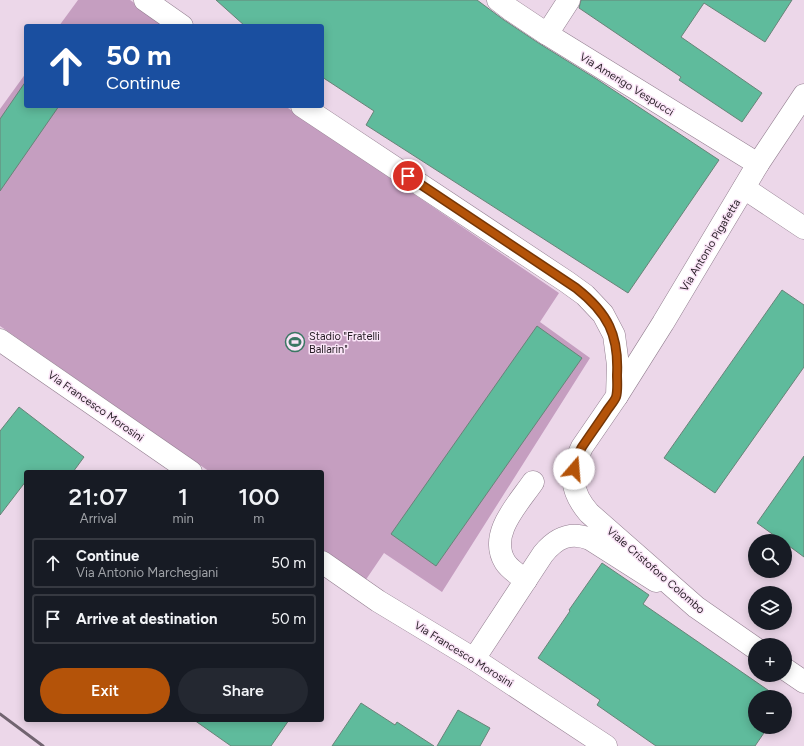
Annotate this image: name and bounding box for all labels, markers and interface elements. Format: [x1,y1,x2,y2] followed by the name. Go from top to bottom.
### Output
[106,38,172,72] text: 50 m
[40,40,92,92] icon: ahead
[577,50,676,119] street label: Via Amerigo Vespucci
[106,72,180,94] text: Continue
[391,159,425,193] pin
[397,165,419,187] icon: arrive
[678,197,743,294] street label: Via Antonio Pigafetta
[309,330,380,356] place label: Stadio "Fratelli Ballarin"
[284,331,306,353] sports icon: Stadio "Fratelli Ballarin"
[45,368,146,444] street label: Via Francesco Morosini
[553,448,595,490] position arrow
[69,482,128,511] text: 21:07
[178,482,188,511] text: 1
[238,482,279,511] text: 100
[80,511,117,526] text: Arrival
[172,511,194,526] text: min
[253,511,264,526] text: m
[604,524,707,616] street label: Viale Cristoforo Colombo
[748,534,792,734] map controls
[748,534,792,578] button: search
[76,547,139,565] text: Continue
[42,552,64,574] icon: ahead
[271,554,306,572] text: 50 m
[76,565,218,580] text: Via Antonio Marchegiani
[748,586,792,630] button: layers
[42,608,64,630] icon: arrive
[76,610,217,628] text: Arrive at destination
[271,610,306,628] text: 50 m
[412,619,516,690] street label: Via Francesco Morosini
[748,638,792,682] button: +
[40,668,170,714] button: Exit
[178,668,308,714] button: Share
[748,690,792,734] button: −

